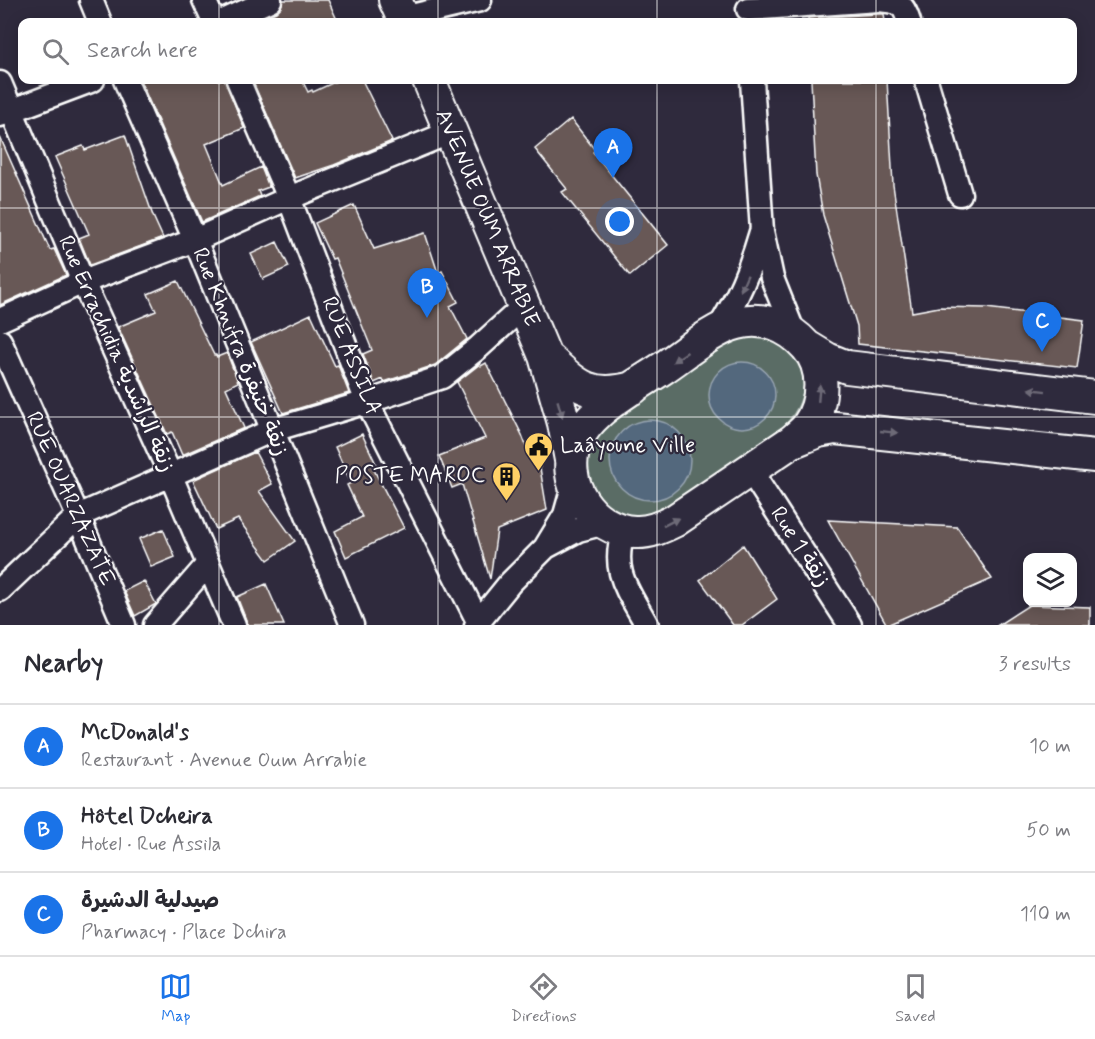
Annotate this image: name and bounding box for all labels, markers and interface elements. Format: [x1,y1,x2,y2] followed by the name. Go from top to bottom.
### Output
[18,18,1077,84] search box
[39,35,72,68] icon: search
[87,37,198,65] text: Search here
[428,105,546,331] street label: AVENUE OUM ARRABIE
[594,128,632,178] pin: A
[605,207,634,236] your location
[51,231,181,477] street label: Rue Errachidia زنقة الراشدية
[185,244,295,460] street label: Rue Khnifra زنقة خنيفرة
[408,268,446,318] pin: B
[739,275,749,293] one-way arrow
[315,293,387,419] street label: RUE ASSILA
[1022,302,1062,352] pin: C
[672,351,688,362] one-way arrow
[814,383,824,402] one-way arrow
[1027,385,1046,394] one-way arrow
[556,400,565,418] one-way arrow
[19,407,121,591] street label: RUE OUARZAZATE
[880,428,899,437] one-way arrow
[523,430,555,472] public building icon: Laâyoune Ville
[560,432,695,460] place label: Laâyoune Ville
[490,460,522,502] building icon: POSTE MAROC
[335,462,485,490] place label: POSTE MAROC
[764,501,836,593] street label: Rue 1 زنقة
[663,517,680,527] one-way arrow
[1023,553,1077,607] map controls
[1023,553,1077,607] button: layers
[24,647,103,681] text: Nearby
[999,651,1071,678] text: 3 results
[81,719,189,747] text: McDonald's
[37,733,50,760] text: A
[1029,733,1071,760] text: 10 m
[81,747,367,774] text: Restaurant · Avenue Oum Arrabie
[81,803,213,831] text: Hôtel Dcheira
[37,817,50,844] text: B
[1026,817,1071,844] text: 50 m
[81,831,221,858] text: Hotel · Rue Assila
[81,887,219,915] text: صيدلية الدشيرة
[36,901,51,928] text: C
[1020,901,1071,928] text: 110 m
[81,919,287,946] text: Pharmacy · Place Dchira
[159,970,192,1027] tab: Map
[511,970,577,1027] tab: Directions
[895,970,936,1027] tab: Saved

